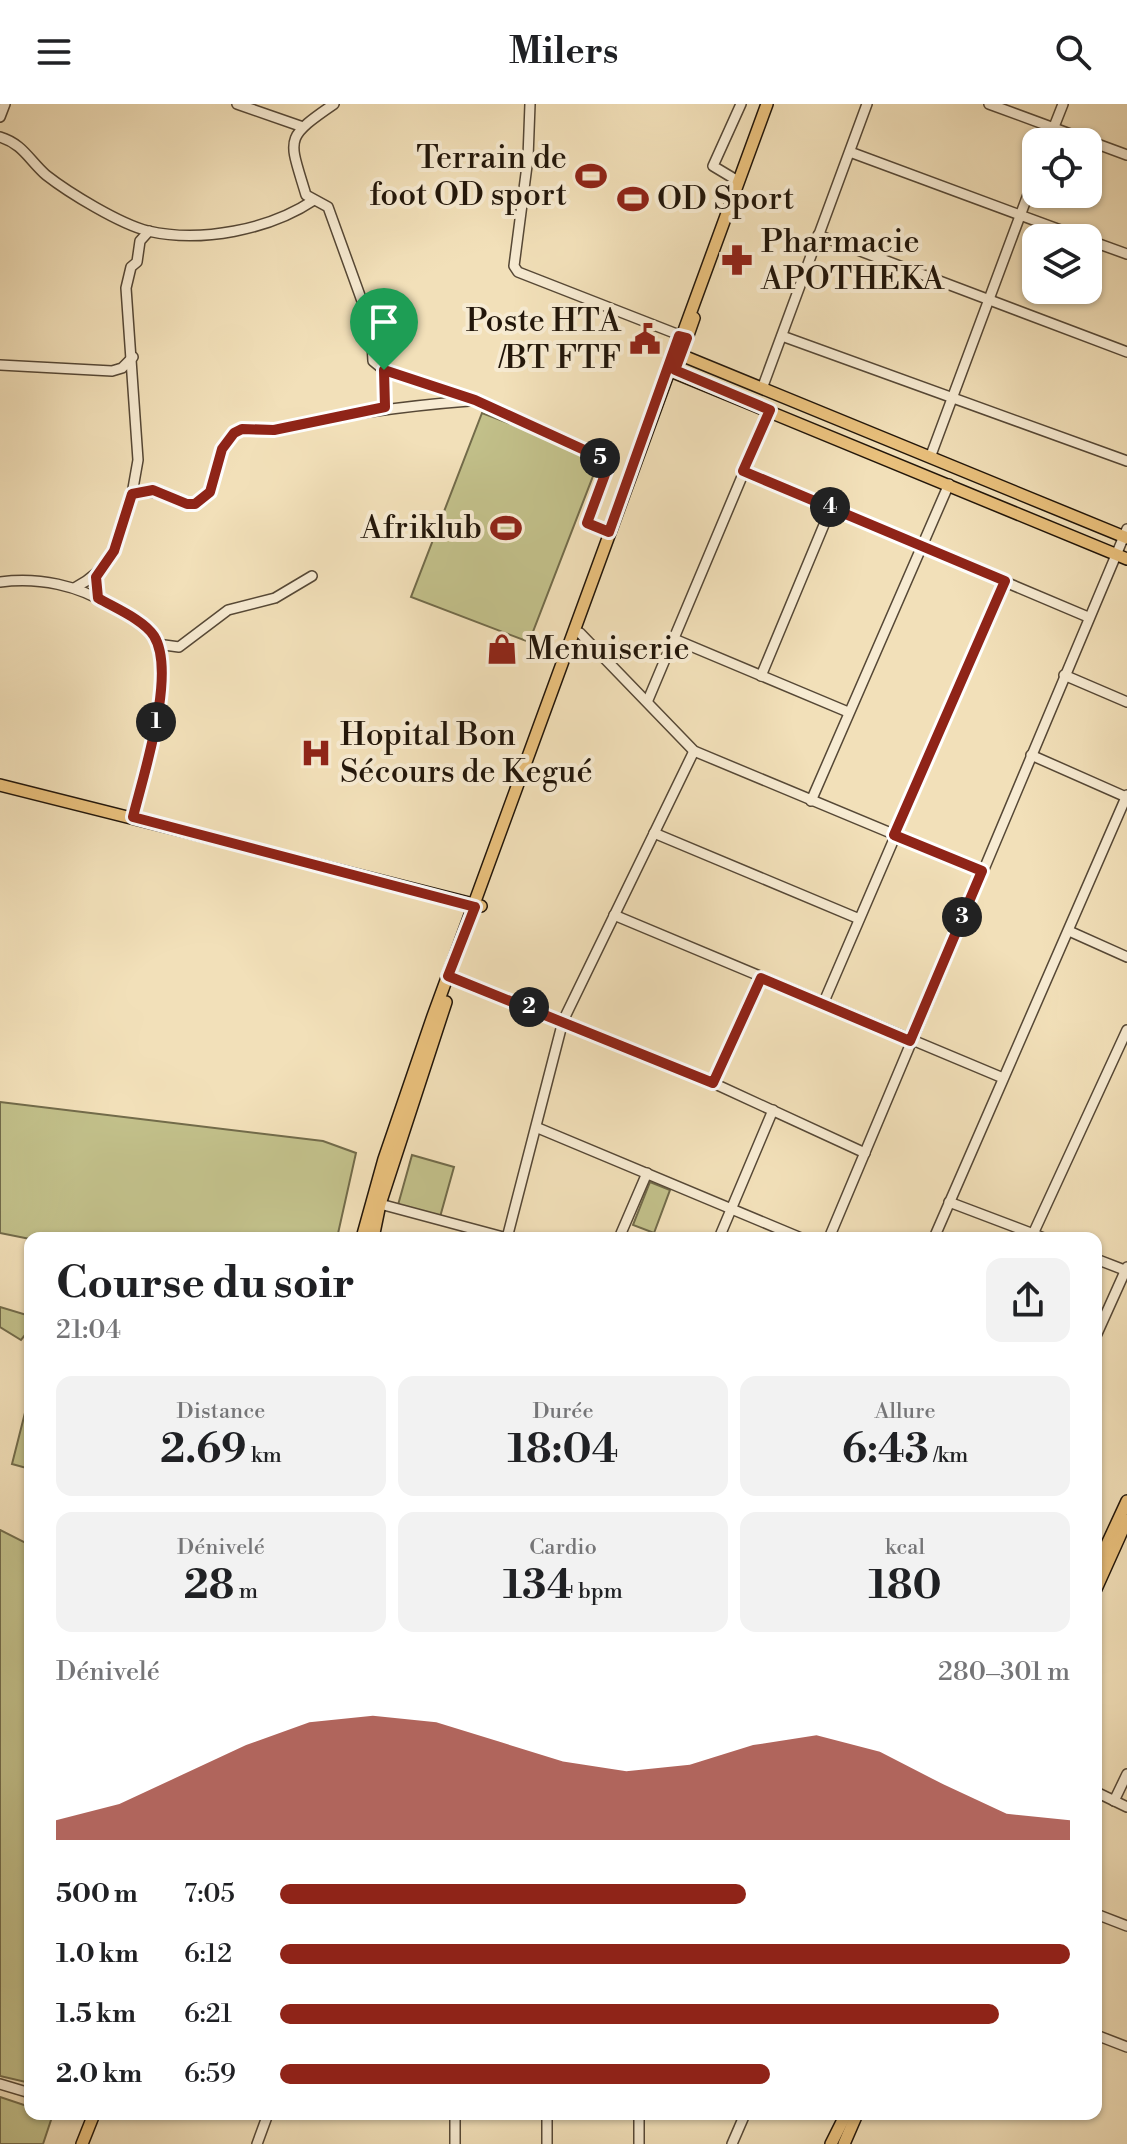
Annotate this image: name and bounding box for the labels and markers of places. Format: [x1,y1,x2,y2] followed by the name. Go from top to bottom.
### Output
[369,138,567,215] place label: Terrain de foot OD sport
[574,159,608,193] sports icon: Terrain de foot OD sport
[657,179,794,219] place label: OD Sport
[616,182,650,216] sports icon: OD Sport
[760,222,945,299] place label: Pharmacie APOTHEKA
[720,243,754,277] pharmacy icon: Pharmacie APOTHEKA
[350,288,418,370] pin
[466,301,622,378] place label: Poste HTA /BT FTF
[628,322,662,356] public building icon: Poste HTA /BT FTF
[580,438,620,478] pin: 5
[810,487,850,527] pin: 4
[360,508,482,548] place label: Afriklub
[489,511,523,545] sports icon: Afriklub
[526,629,690,669] place label: Menuiserie
[485,632,519,666] shop icon: Menuiserie
[136,702,176,742] pin: 1
[340,715,593,792] place label: Hopital Bon Sécours de Kegué
[299,736,333,770] hospital icon: Hopital Bon Sécours de Kegué
[942,897,982,937] pin: 3
[509,987,549,1027] pin: 2

